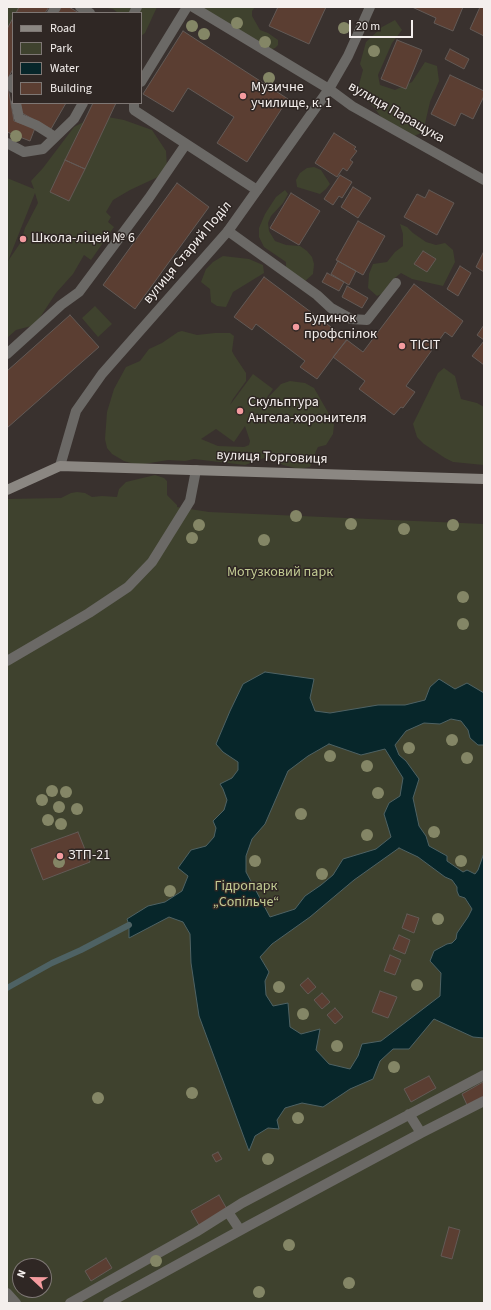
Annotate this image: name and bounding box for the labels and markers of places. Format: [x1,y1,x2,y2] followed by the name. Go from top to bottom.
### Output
[251,80,332,112] place label: Музичне училище, к. 1
[238,91,248,101] marker: Музичне училище, к. 1
[31,231,135,247] place label: Школа-ліцей № 6
[18,234,28,244] marker: Школа-ліцей № 6
[304,311,377,344] place label: Будинок профспілок
[291,322,301,332] marker: Будинок профспілок
[410,338,440,354] place label: ТІСІТ
[397,341,407,351] marker: ТІСІТ
[248,395,367,428] place label: Скульптура Ангела-хоронителя
[235,406,245,416] marker: Скульптура Ангела-хоронителя
[68,848,110,864] place label: ЗТП-21
[55,851,65,861] marker: ЗТП-21

